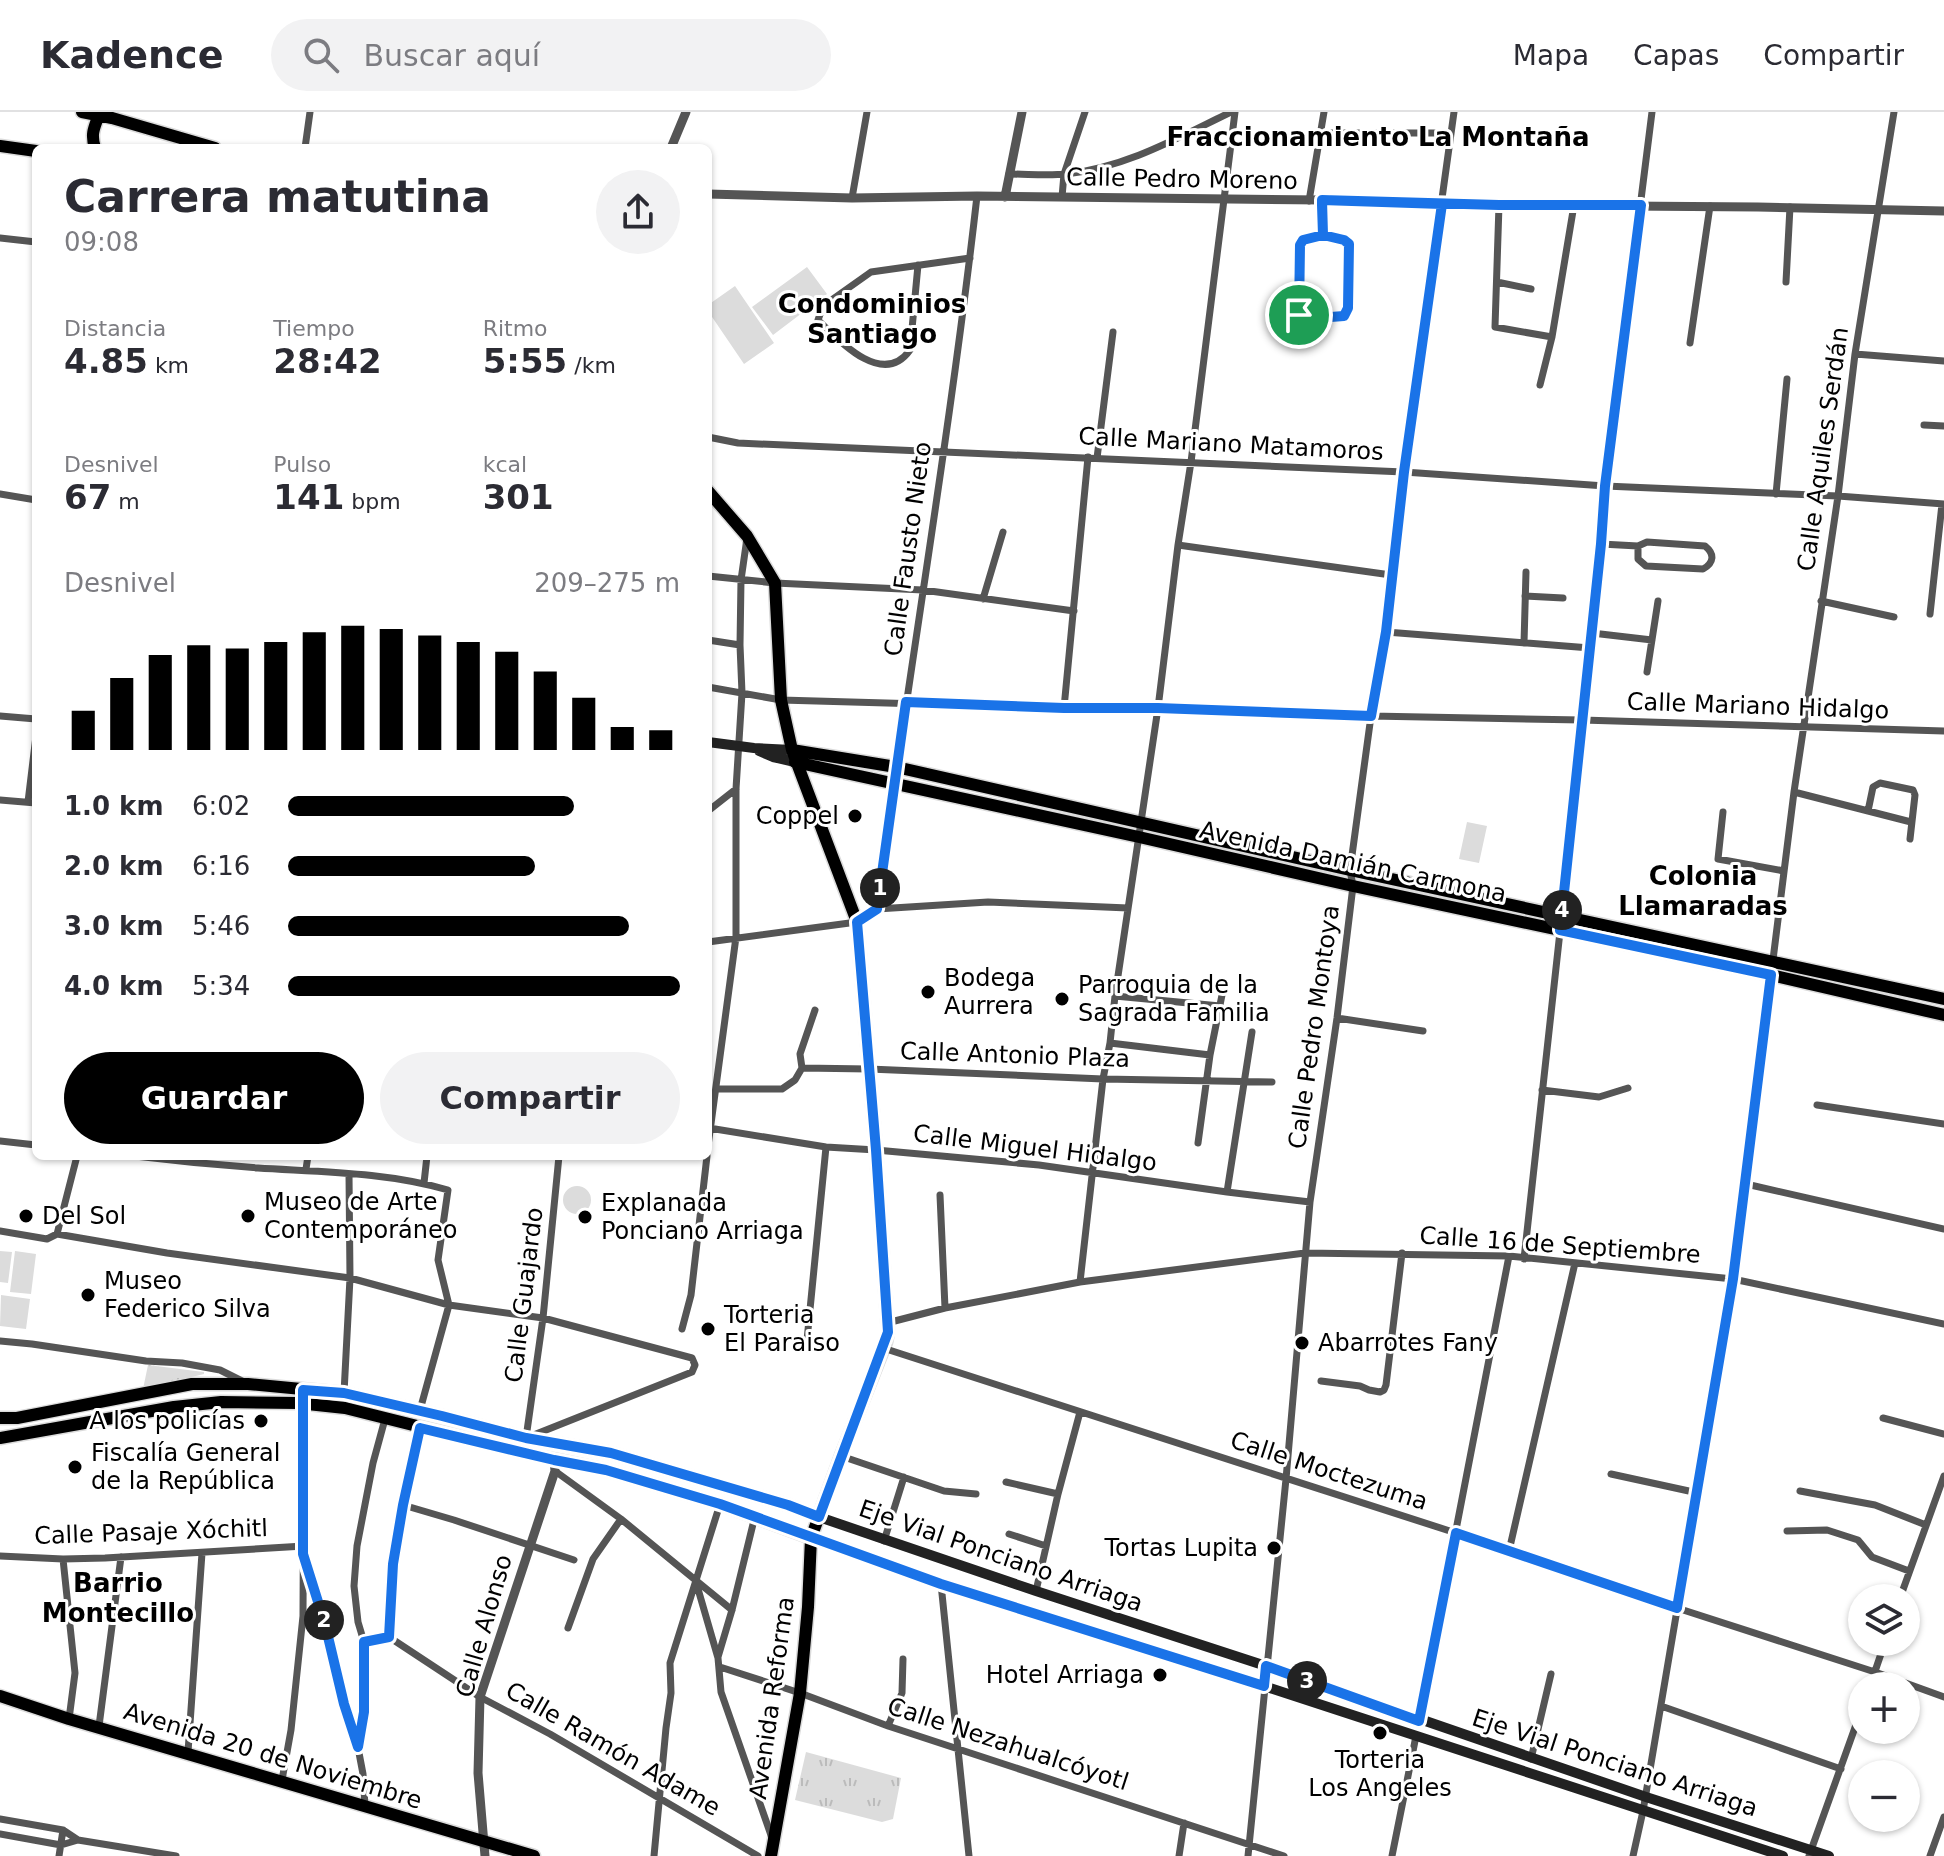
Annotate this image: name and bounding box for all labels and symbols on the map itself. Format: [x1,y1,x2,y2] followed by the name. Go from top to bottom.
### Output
[1166,122,1590,152] district label: Fraccionamiento La Montaña
[1066,163,1298,195] street label: Calle Pedro Moreno
[1265,281,1333,349] pin
[778,289,966,349] district label: Condominios Santiago
[1792,325,1854,573] street label: Calle Aquiles Serdán
[1078,422,1384,466] street label: Calle Mariano Matamoros
[879,440,937,658] street label: Calle Fausto Nieto
[1626,687,1890,725] street label: Calle Mariano Hidalgo
[756,802,839,830] place label: Coppel
[846,807,864,825] marker: Coppel
[1197,816,1509,908] street label: Avenida Damián Carmona
[1618,861,1788,921] district label: Colonia Llamaradas
[860,868,900,908] pin: 1
[1542,890,1582,930] pin: 4
[1283,903,1345,1151] street label: Calle Pedro Montoya
[944,964,1035,1020] place label: Bodega Aurrera
[1078,971,1270,1027] place label: Parroquia de la Sagrada Familia
[919,983,937,1001] marker: Bodega Aurrera
[1053,990,1071,1008] marker: Parroquia de la Sagrada Familia
[899,1037,1131,1073] street label: Calle Antonio Plaza
[912,1119,1158,1177] street label: Calle Miguel Hidalgo
[264,1188,457,1244] place label: Museo de Arte Contemporáneo
[601,1189,804,1245] place label: Explanada Ponciano Arriaga
[42,1202,126,1230] place label: Del Sol
[499,1206,549,1384] street label: Calle Guajardo
[17,1207,35,1225] marker: Del Sol
[239,1207,257,1225] marker: Museo de Arte Contemporáneo
[576,1208,594,1226] marker: Explanada Ponciano Arriaga
[1418,1221,1702,1269] street label: Calle 16 de Septiembre
[104,1267,271,1323] place label: Museo Federico Silva
[79,1286,97,1304] marker: Museo Federico Silva
[723,1301,840,1357] place label: Torteria El Paraiso
[699,1320,717,1338] marker: Torteria El Paraiso
[1318,1329,1498,1357] place label: Abarrotes Fany
[1293,1334,1311,1352] marker: Abarrotes Fany
[89,1407,245,1435] place label: A los policías
[252,1412,270,1430] marker: A los policías
[1227,1426,1431,1516] street label: Calle Moctezuma
[91,1439,280,1495] place label: Fiscalía General de la República
[66,1458,84,1476] marker: Fiscalía General de la República
[855,1494,1147,1618] street label: Eje Vial Ponciano Arriaga
[34,1514,268,1550] street label: Calle Pasaje Xóchitl
[1103,1534,1258,1562] place label: Tortas Lupita
[1265,1539,1283,1557] marker: Tortas Lupita
[450,1551,518,1701] street label: Calle Alonso
[42,1568,194,1628] district label: Barrio Montecillo
[744,1595,800,1801] street label: Avenida Reforma
[304,1600,344,1640] pin: 2
[986,1661,1144,1689] place label: Hotel Arriaga
[1287,1661,1327,1701] pin: 3
[1151,1666,1169,1684] marker: Hotel Arriaga
[501,1676,725,1822] street label: Calle Ramón Adame
[884,1692,1132,1796] street label: Calle Nezahualcóyotl
[121,1697,425,1815] street label: Avenida 20 de Noviembre
[1469,1704,1761,1822] street label: Eje Vial Ponciano Arriaga
[1371,1724,1389,1742] marker: Torteria Los Angeles
[1308,1746,1452,1802] place label: Torteria Los Angeles

